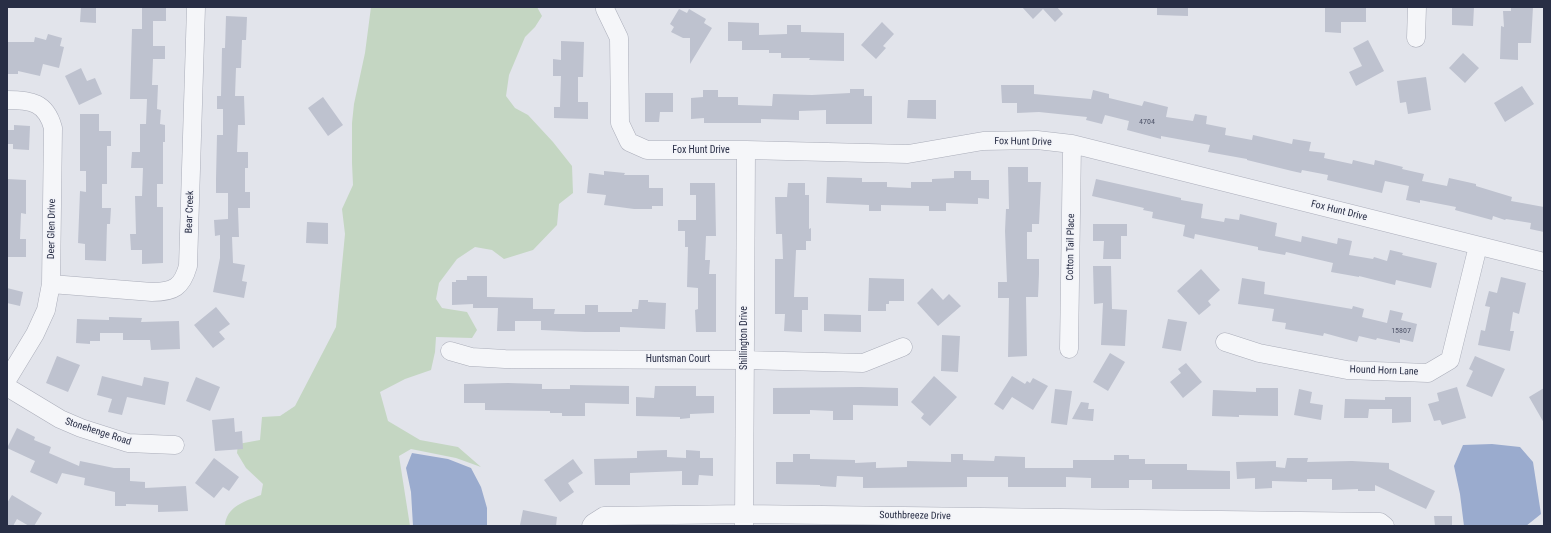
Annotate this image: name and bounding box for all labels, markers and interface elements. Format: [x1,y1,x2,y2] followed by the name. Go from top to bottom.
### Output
[1139,117,1155,127] house number: 4704
[994,136,1052,148] street label: Fox Hunt Drive
[672,144,730,156] street label: Fox Hunt Drive
[183,190,197,234] street label: Bear Creek
[1310,198,1368,224] street label: Fox Hunt Drive
[45,199,59,259] street label: Deer Glen Drive
[1064,213,1078,281] street label: Cotton Tail Place
[738,306,750,370] street label: Shillington Drive
[1391,326,1411,336] house number: 15807
[646,353,710,365] street label: Huntsman Court
[1349,364,1419,378] street label: Hound Horn Lane
[63,416,133,448] street label: Stonehenge Road
[879,509,951,523] street label: Southbreeze Drive

